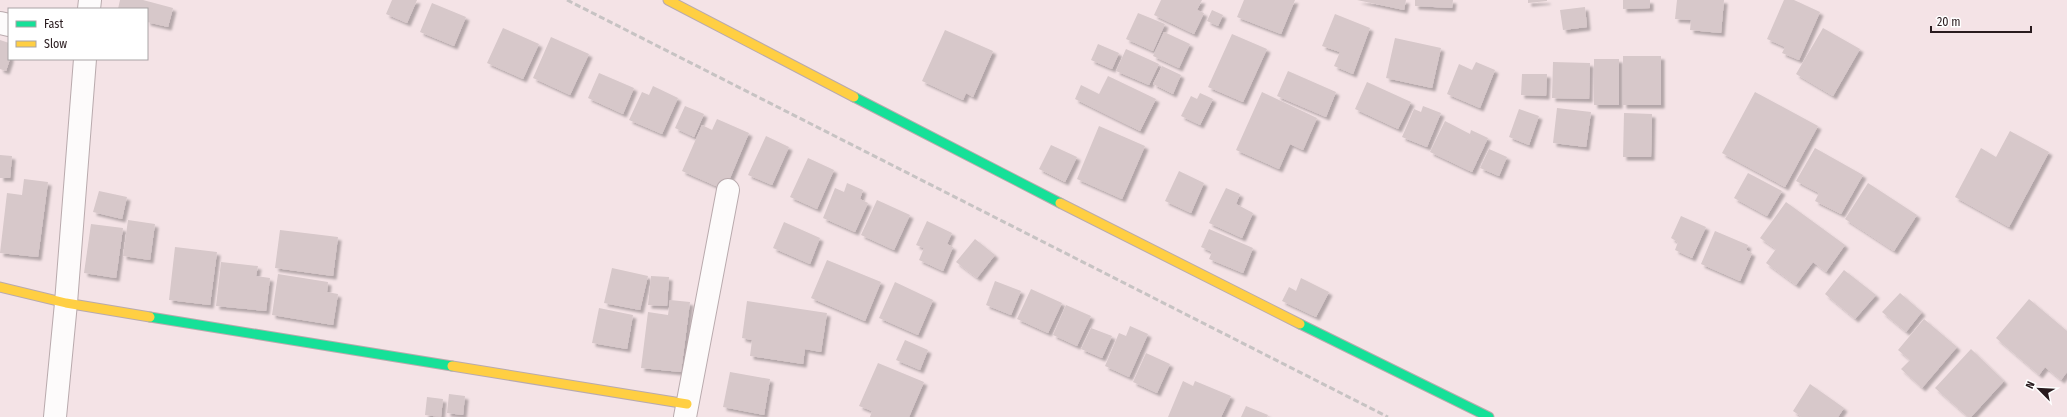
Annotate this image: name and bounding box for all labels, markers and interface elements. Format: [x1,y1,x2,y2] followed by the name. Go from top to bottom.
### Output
[8,8,148,60] legend
[1931,8,2031,34] scale bar
[1937,15,1961,29] text: 20 m
[44,17,63,31] text: Fast
[44,37,67,51] text: Slow
[2019,369,2059,409] north arrow
[2023,379,2038,391] text: N

